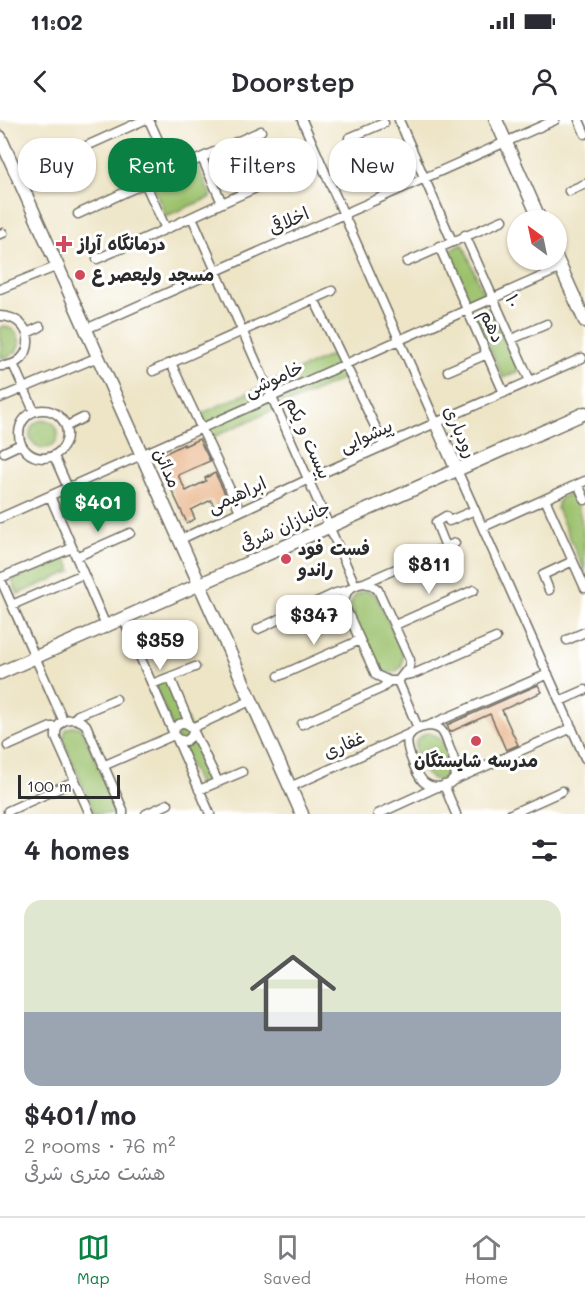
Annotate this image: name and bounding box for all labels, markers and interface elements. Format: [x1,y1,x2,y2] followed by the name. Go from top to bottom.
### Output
[30,7,83,36] text: 11:02
[230,64,355,99] text: Doorstep
[24,65,57,98] icon: back
[528,65,561,98] icon: person
[18,138,96,192] chip: Buy
[108,138,197,192] chip: Rent
[209,138,317,192] chip: Filters
[329,138,416,192] chip: New
[265,201,313,240] street label: اخلاقی
[507,210,567,270] north arrow
[507,210,567,270] map controls
[76,231,166,255] place label: درمانگاه آراز
[55,235,73,253] marker: درمانگاه آراز
[92,262,214,287] place label: مسجد ولیعصر ع
[73,268,87,282] marker: مسجد ولیعصر ع
[500,290,527,311] street label: ۱۰
[472,305,511,347] street label: دهم
[240,354,307,402] street label: خاموشی
[277,393,338,484] street label: بیست و یکم
[439,402,483,462] street label: رودباری
[335,413,396,458] street label: پیشوایی
[149,444,187,491] street label: مدائن
[203,470,270,518] street label: ابراهیمی
[62,482,134,533] pin: $401
[75,488,121,514] text: $401
[235,494,334,556] street label: جانبازان شرقی
[296,536,370,581] place label: فست فود راندو
[393,544,465,595] pin: $811
[408,550,450,576] text: $811
[279,552,293,566] marker: فست فود راندو
[278,595,350,646] pin: $347
[290,601,338,627] text: $347
[124,620,196,671] pin: $359
[136,626,184,652] text: $359
[319,724,368,764] street label: غفاری
[469,734,483,748] marker: مدرسه شایستگان
[414,748,538,772] place label: مدرسه شایستگان
[18,772,120,800] scale bar
[27,775,72,796] text: 100 m
[24,833,130,867] text: 4 homes
[528,834,561,867] icon: filters
[239,939,347,1047] icon: home
[24,1098,136,1132] text: $401/mo
[24,1132,176,1158] text: 2 rooms · 76 m²
[24,1159,165,1185] text: هشت متری شرقی
[77,1231,110,1288] tab: Map
[263,1231,311,1288] tab: Saved
[465,1231,508,1288] tab: Home

